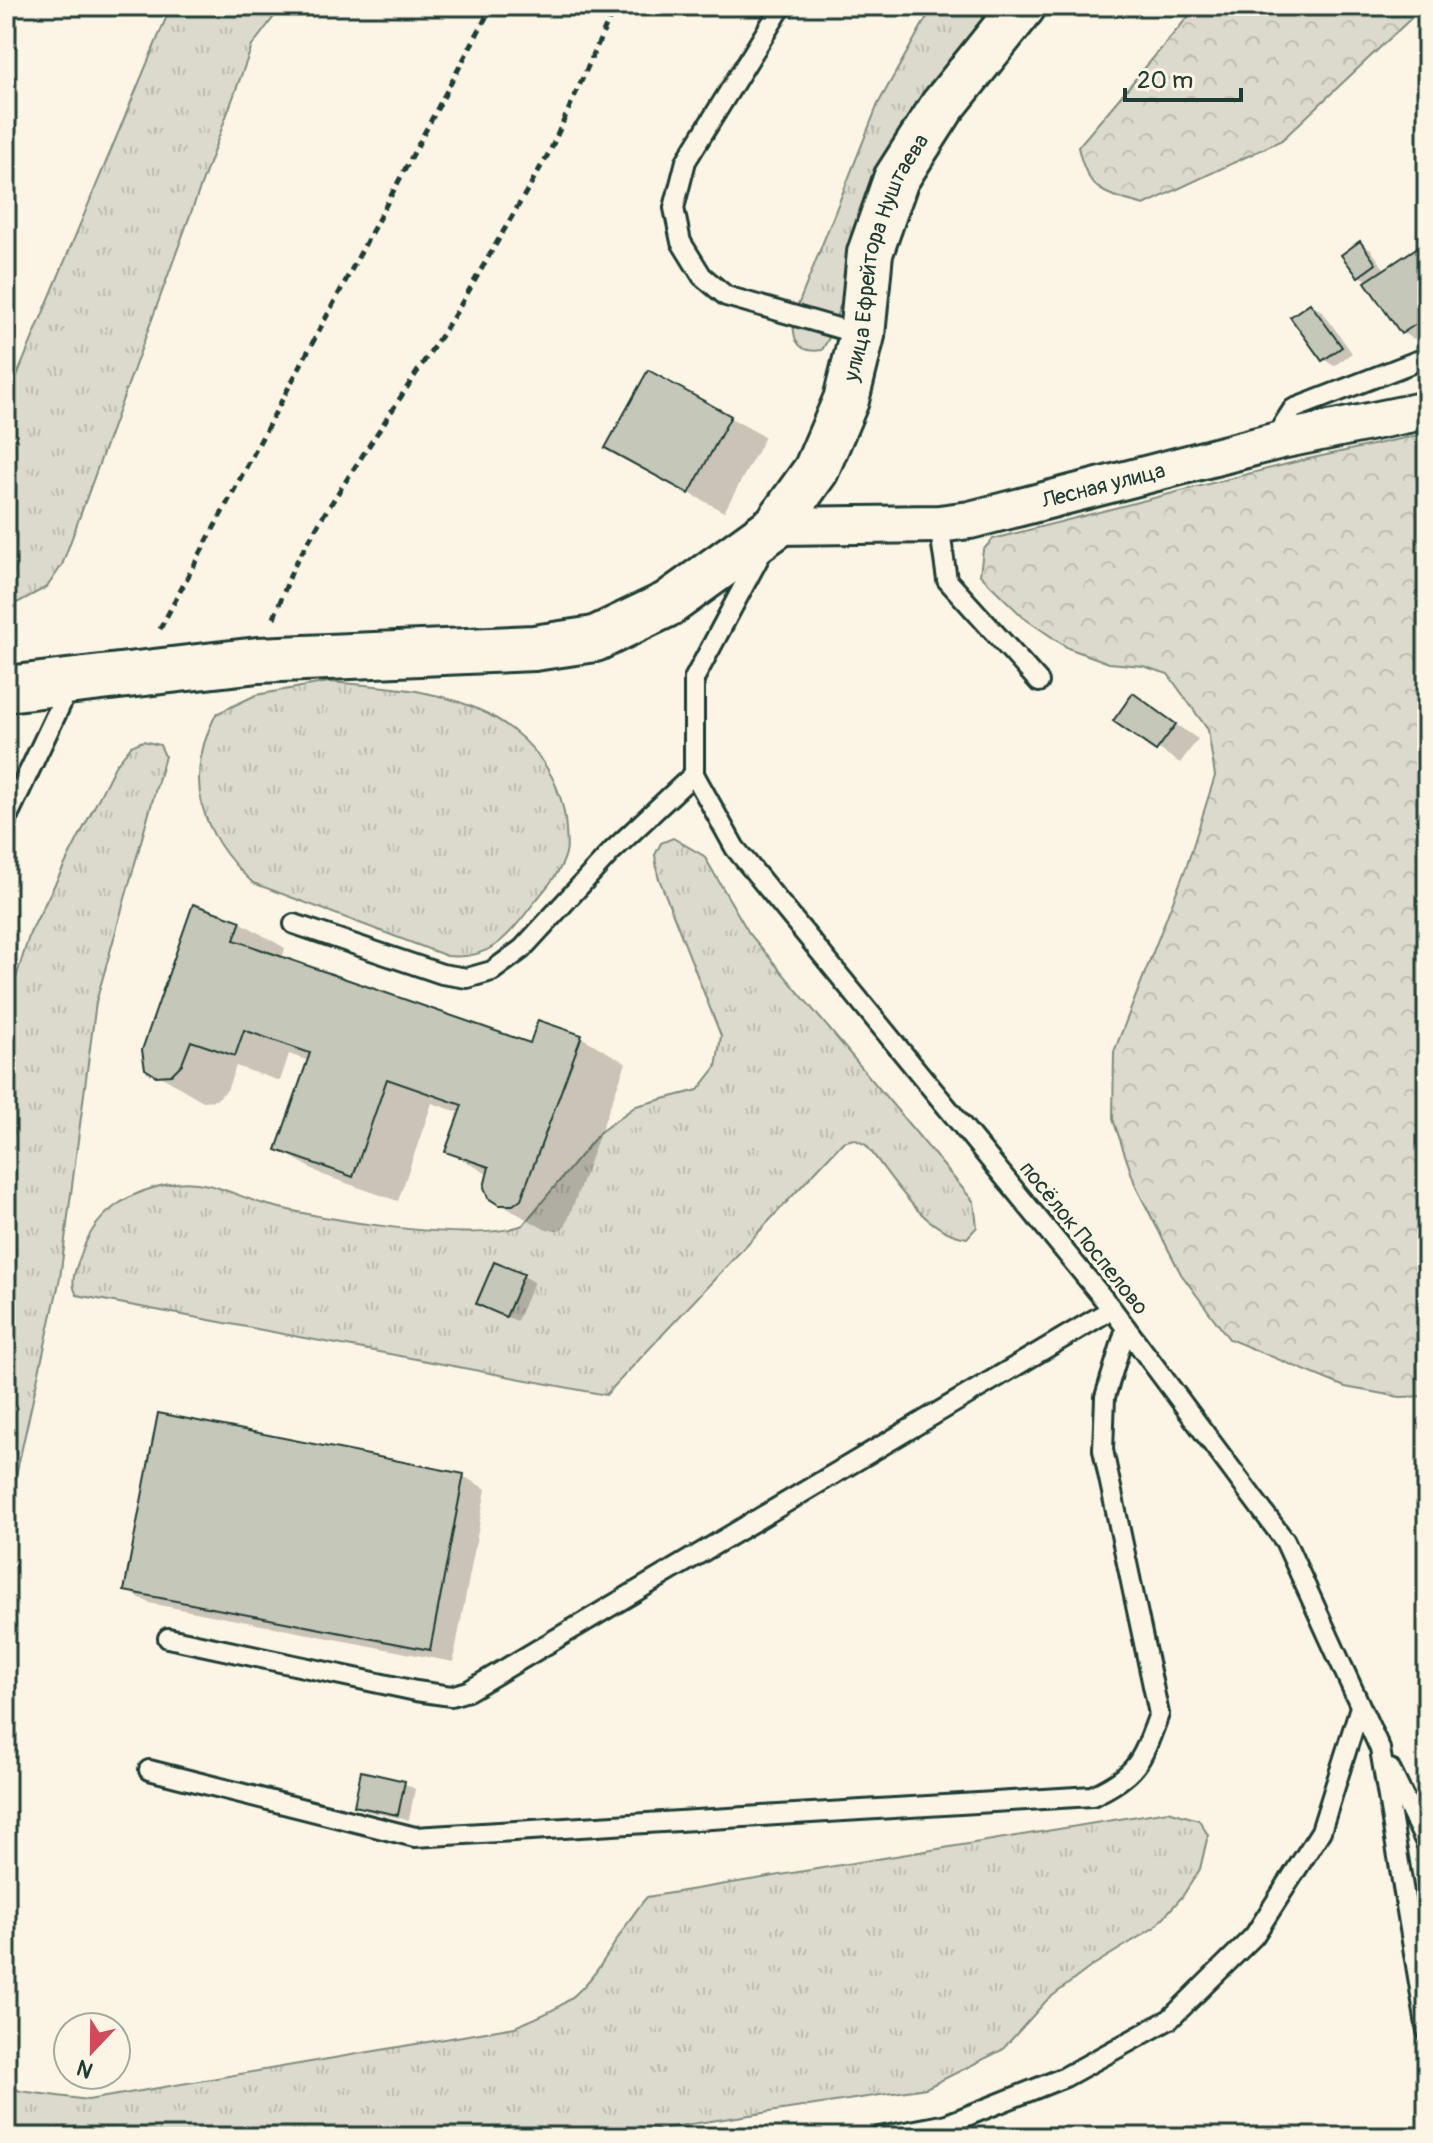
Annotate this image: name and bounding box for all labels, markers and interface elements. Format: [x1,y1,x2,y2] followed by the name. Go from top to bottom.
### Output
[1125,52,1241,102] scale bar
[1137,66,1193,95] text: 20 m
[837,129,935,385] street label: улица Ефрейтора Нуштаева
[1038,456,1168,515] street label: Лесная улица
[1013,1155,1155,1321] street label: посёлок Поспелово
[52,2011,132,2091] north arrow
[73,2053,97,2084] text: N

